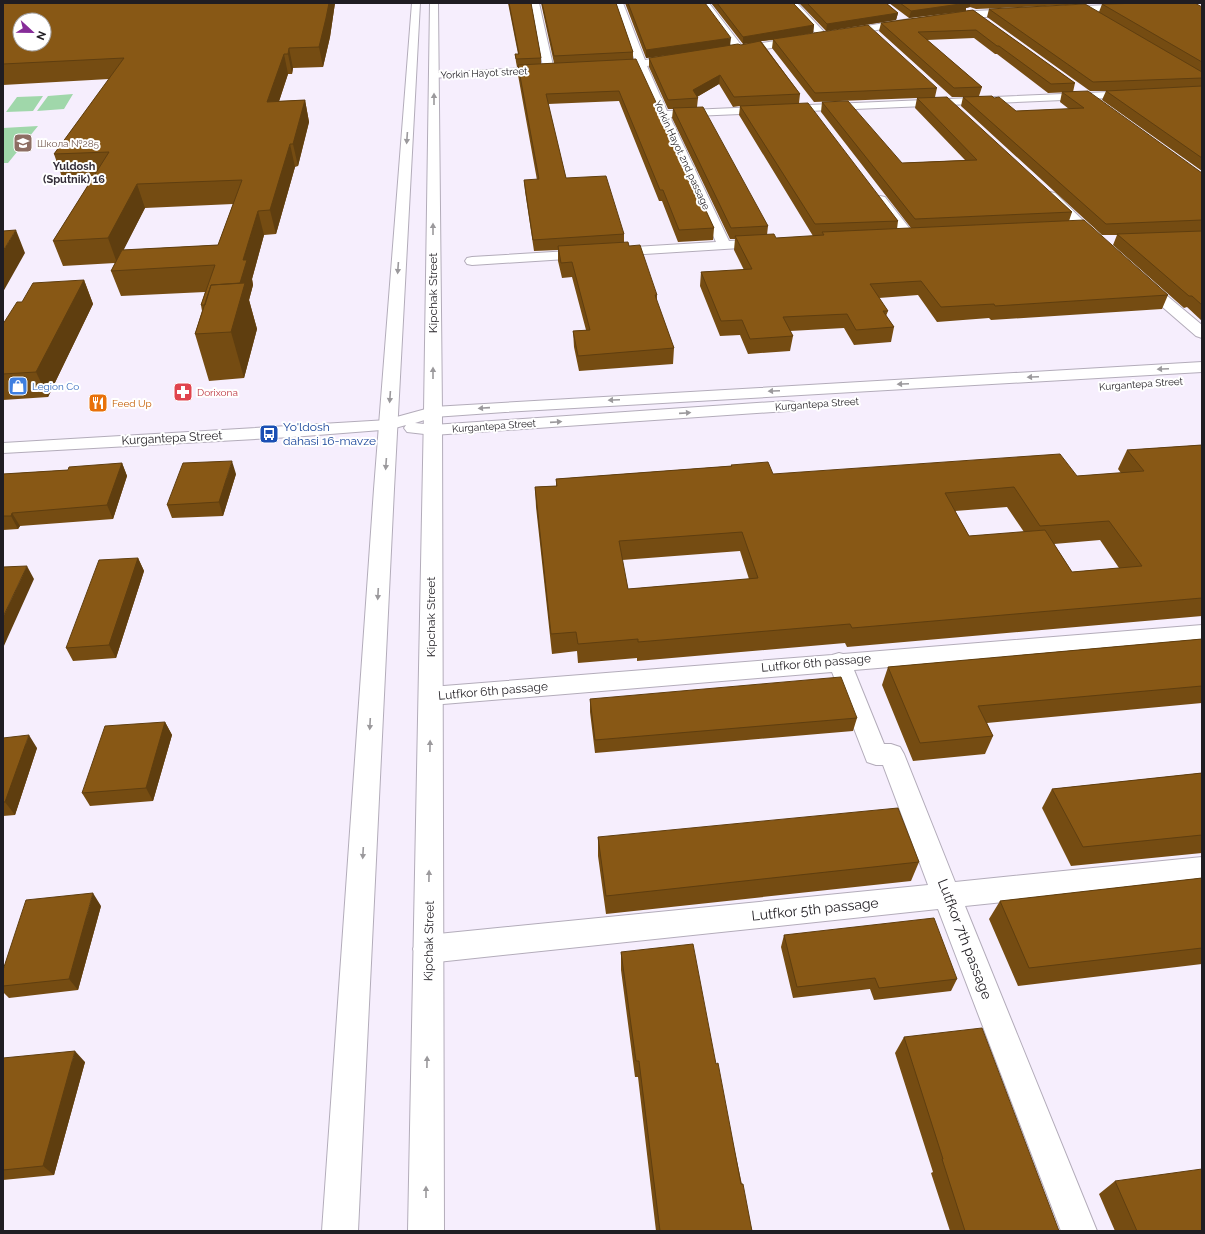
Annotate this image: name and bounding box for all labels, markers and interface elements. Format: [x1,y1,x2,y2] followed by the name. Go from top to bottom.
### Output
[12,12,52,52] north arrow
[33,29,48,42] text: N
[440,65,528,81] street label: Yorkin Hayot street
[431,92,437,105] one-way arrow
[652,99,712,211] street label: Yorkin Hayot 2nd passage
[12,132,34,154] school or university icon: Школа №285
[404,132,411,144] one-way arrow
[37,138,100,149] place label: Школа №285
[43,160,105,186] district label: Yuldosh (Sputnik) 16
[430,222,436,235] one-way arrow
[426,253,440,333] street label: Kipchak Street
[395,262,402,274] one-way arrow
[430,366,436,379] one-way arrow
[1157,366,1169,373] one-way arrow
[1027,373,1039,380] one-way arrow
[7,375,29,397] shop icon: Legion Co
[1099,376,1184,392] street label: Kurgantepa Street
[32,381,79,392] place label: Legion Co
[172,381,194,403] pharmacy icon: Dorixona
[896,381,909,387] one-way arrow
[197,387,238,398] place label: Dorixona
[768,388,780,395] one-way arrow
[386,391,393,403] one-way arrow
[87,392,109,414] restaurant icon: Feed Up
[775,396,860,412] street label: Kurgantepa Street
[608,397,620,404] one-way arrow
[112,398,152,409] place label: Feed Up
[478,405,490,412] one-way arrow
[679,409,691,416] one-way arrow
[452,418,537,434] street label: Kurgantepa Street
[550,419,562,426] one-way arrow
[283,420,376,448] place label: Yo'ldosh dahasi 16-mavze
[258,423,280,445] bus stop icon: Yo'ldosh dahasi 16-mavze
[121,428,223,448] street label: Kurgantepa Street
[382,458,389,470] one-way arrow
[424,577,438,657] street label: Kipchak Street
[374,588,381,600] one-way arrow
[761,651,871,675] street label: Lutfkor 6th passage
[438,679,548,703] street label: Lutfkor 6th passage
[367,718,374,730] one-way arrow
[427,739,433,752] one-way arrow
[359,847,366,859] one-way arrow
[426,869,432,882] one-way arrow
[935,877,995,1001] street label: Lutfkor 7th passage
[751,894,879,924] street label: Lutfkor 5th passage
[421,901,437,981] street label: Kipchak Street
[424,1056,431,1068] one-way arrow
[423,1185,429,1198] one-way arrow

